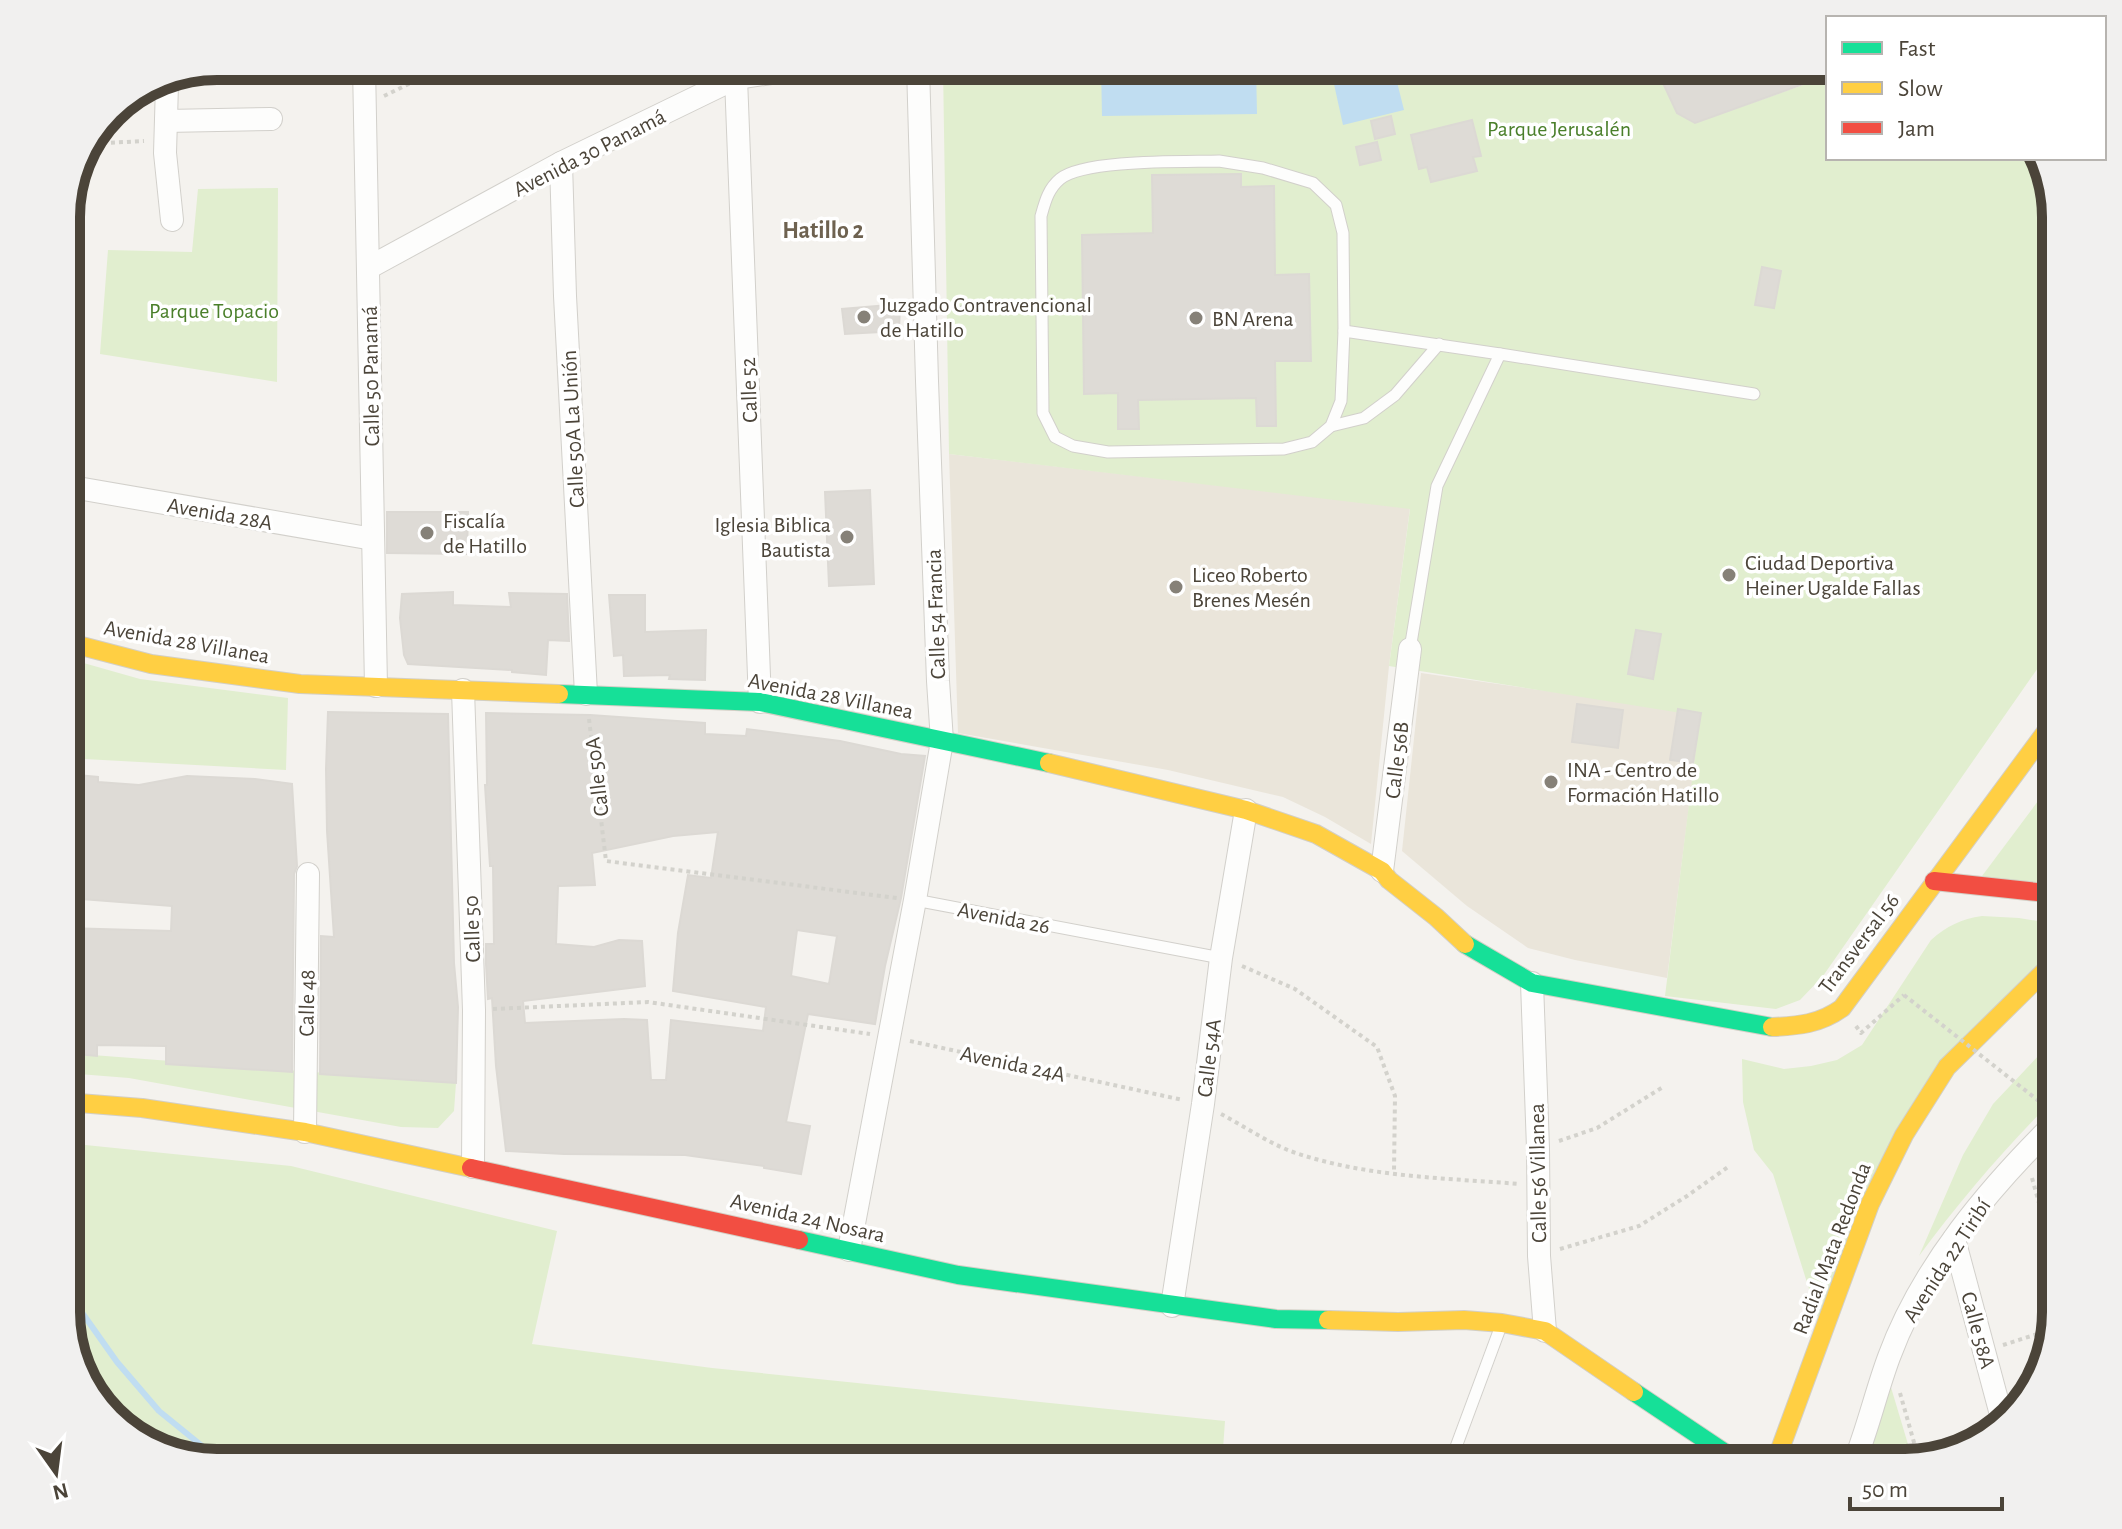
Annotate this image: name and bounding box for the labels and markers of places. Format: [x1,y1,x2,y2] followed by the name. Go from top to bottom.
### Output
[880,294,1092,341] place label: Juzgado Contravencional de Hatillo
[855,308,873,326] marker: Juzgado Contravencional de Hatillo
[1212,308,1294,330] place label: BN Arena
[1187,309,1205,327] marker: BN Arena
[443,510,527,557] place label: Fiscalía de Hatillo
[714,514,831,561] place label: Iglesia Biblica Bautista
[418,524,436,542] marker: Fiscalía de Hatillo
[838,528,856,546] marker: Iglesia Biblica Bautista
[1745,552,1921,599] place label: Ciudad Deportiva Heiner Ugalde Fallas
[1192,564,1311,611] place label: Liceo Roberto Brenes Mesén
[1720,566,1738,584] marker: Ciudad Deportiva Heiner Ugalde Fallas
[1167,578,1185,596] marker: Liceo Roberto Brenes Mesén
[1567,759,1719,806] place label: INA - Centro de Formación Hatillo
[1542,773,1560,791] marker: INA - Centro de Formación Hatillo

